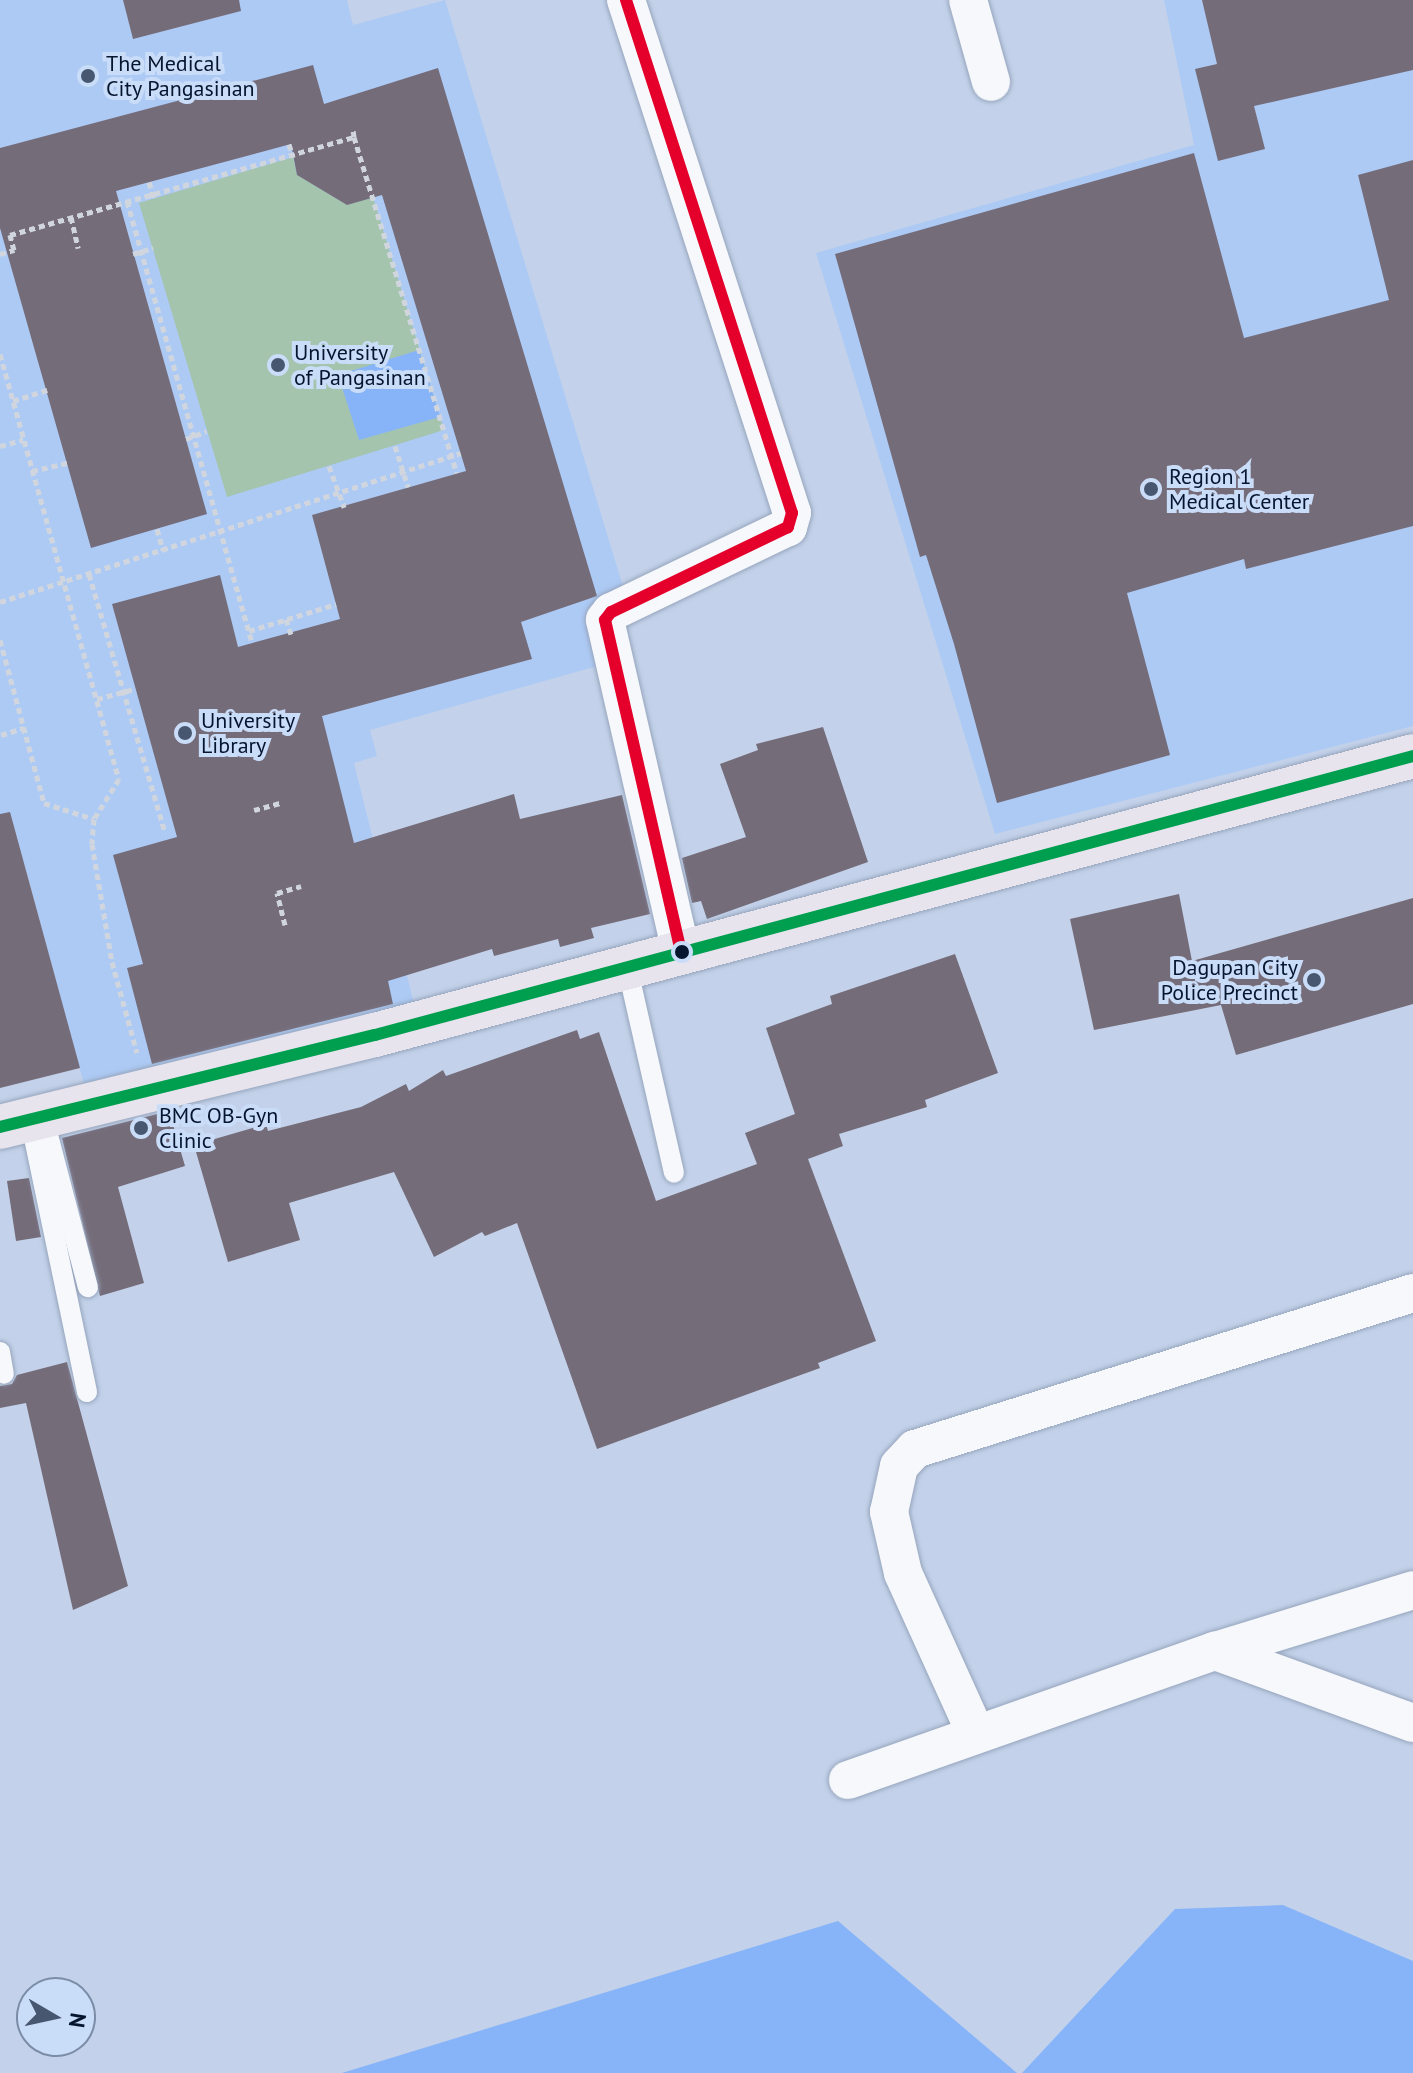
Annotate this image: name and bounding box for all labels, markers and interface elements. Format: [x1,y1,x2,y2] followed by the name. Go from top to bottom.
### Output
[106,50,255,102] place label: The Medical City Pangasinan
[77,65,99,87] marker: The Medical City Pangasinan
[294,339,426,390] place label: University of Pangasinan
[269,356,287,374] marker: University of Pangasinan
[1169,463,1309,514] place label: Region 1 Medical Center
[1140,478,1162,500] marker: Region 1 Medical Center
[201,707,295,758] place label: University Library
[176,724,194,742] marker: University Library
[674,944,690,960] unlabelled marker
[1161,954,1298,1006] place label: Dagupan City Police Precinct
[1305,971,1323,989] marker: Dagupan City Police Precinct
[159,1102,279,1154] place label: BMC OB-Gyn Clinic
[130,1117,152,1139] marker: BMC OB-Gyn Clinic
[16,1977,96,2057] north arrow
[63,2011,93,2030] text: N

